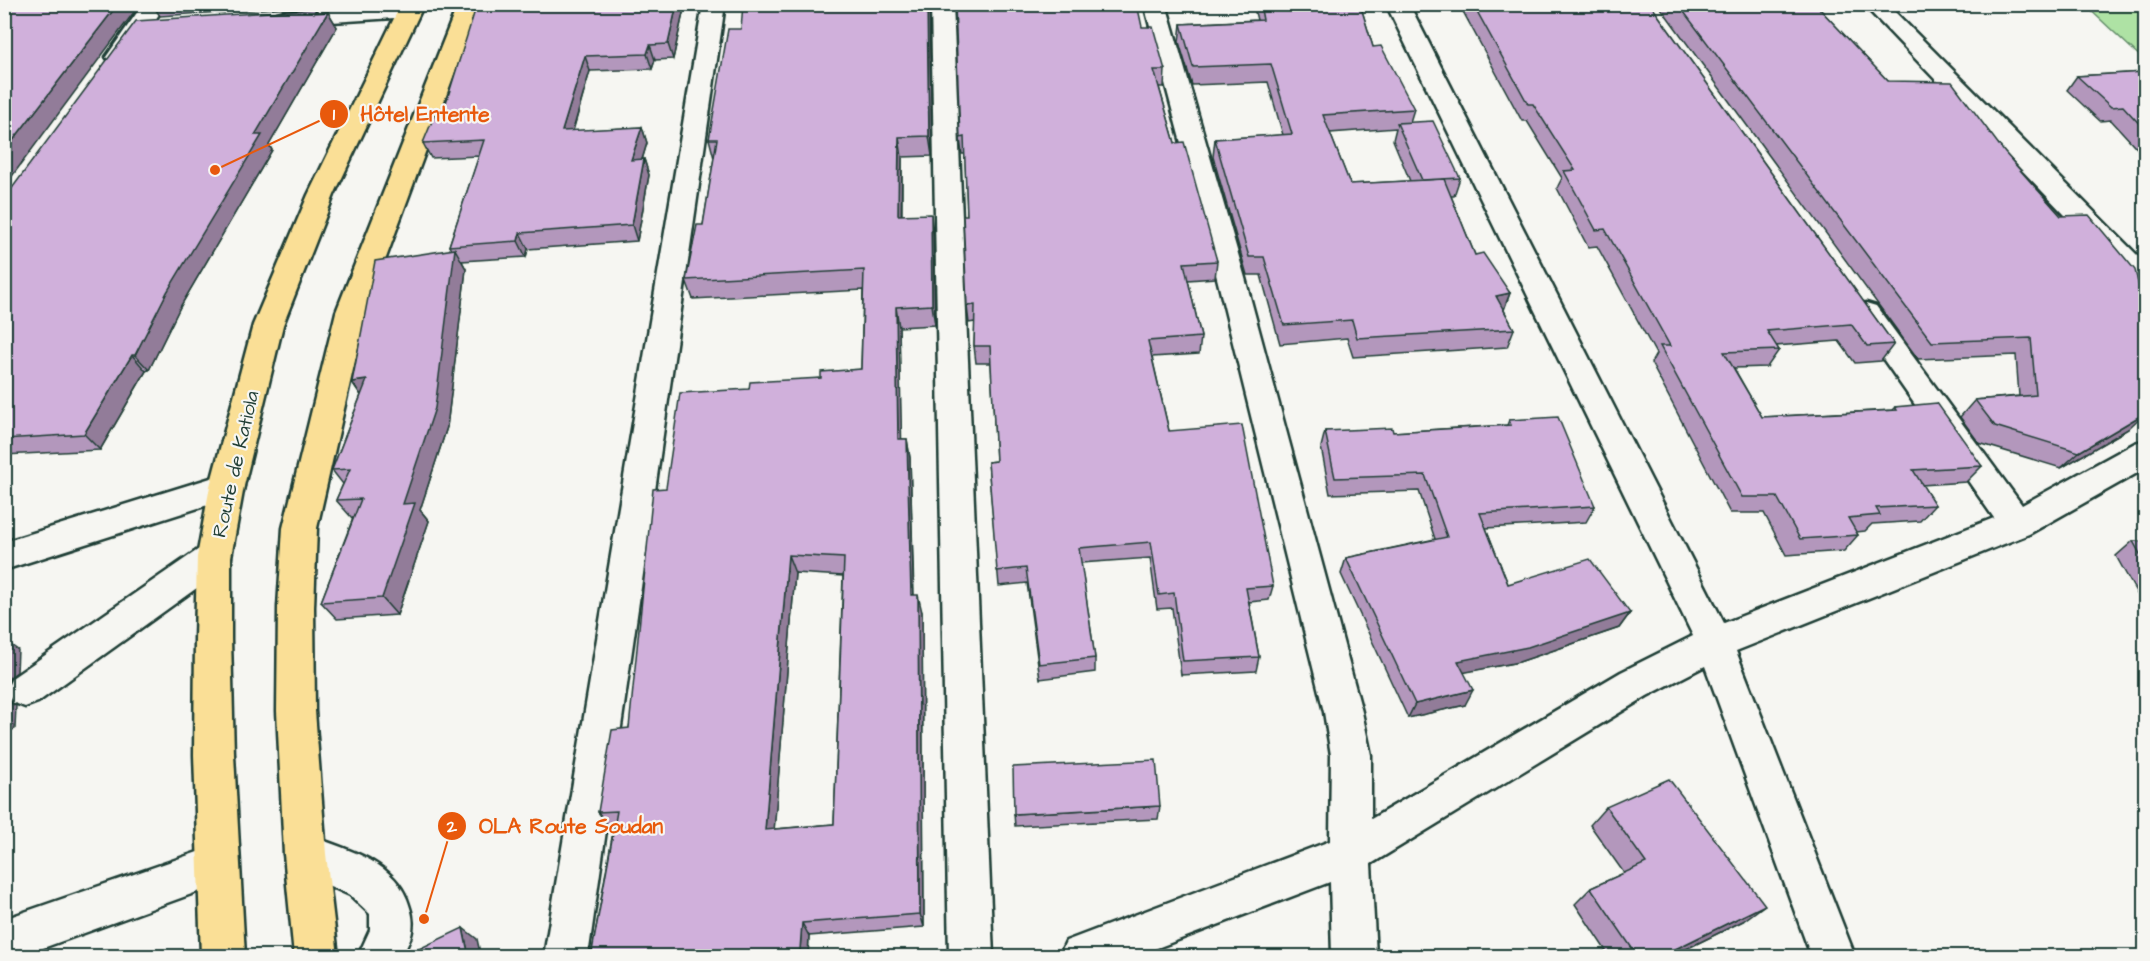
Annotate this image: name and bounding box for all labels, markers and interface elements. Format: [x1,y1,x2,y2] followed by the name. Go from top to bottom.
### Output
[319,94,502,133] callout: Hôtel Entente
[360,100,490,129] text: Hôtel Entente
[333,102,336,127] text: 1
[206,388,266,540] street label: Route de Katiola
[437,806,675,845] callout: OLA Route Soudan
[479,812,664,841] text: OLA Route Soudan
[446,814,458,839] text: 2

